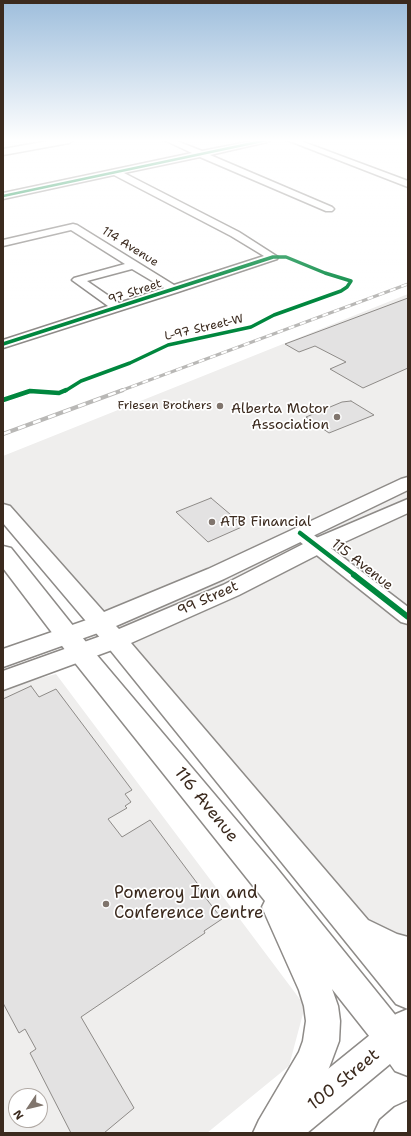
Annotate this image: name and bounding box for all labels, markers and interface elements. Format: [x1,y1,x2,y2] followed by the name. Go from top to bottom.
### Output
[99,224,161,270] street label: 114 Avenue
[106,277,164,307] street label: 97 Street
[163,312,245,344] street label: L-97 Street-W
[118,399,212,413] place label: Friesen Brothers
[215,401,225,411] marker: Friesen Brothers
[231,401,329,434] place label: Alberta Motor Association
[332,412,342,422] marker: Alberta Motor Association
[220,514,311,530] place label: ATB Financial
[207,517,217,527] marker: ATB Financial
[328,536,396,594] street label: 115 Avenue
[175,578,241,620] street label: 99 Street
[170,763,242,847] street label: 116 Avenue
[114,884,264,924] place label: Pomeroy Inn and Conference Centre
[101,899,111,909] marker: Pomeroy Inn and Conference Centre
[304,1045,384,1115] street label: 100 Street
[8,1088,48,1128] north arrow
[10,1107,27,1122] text: N

